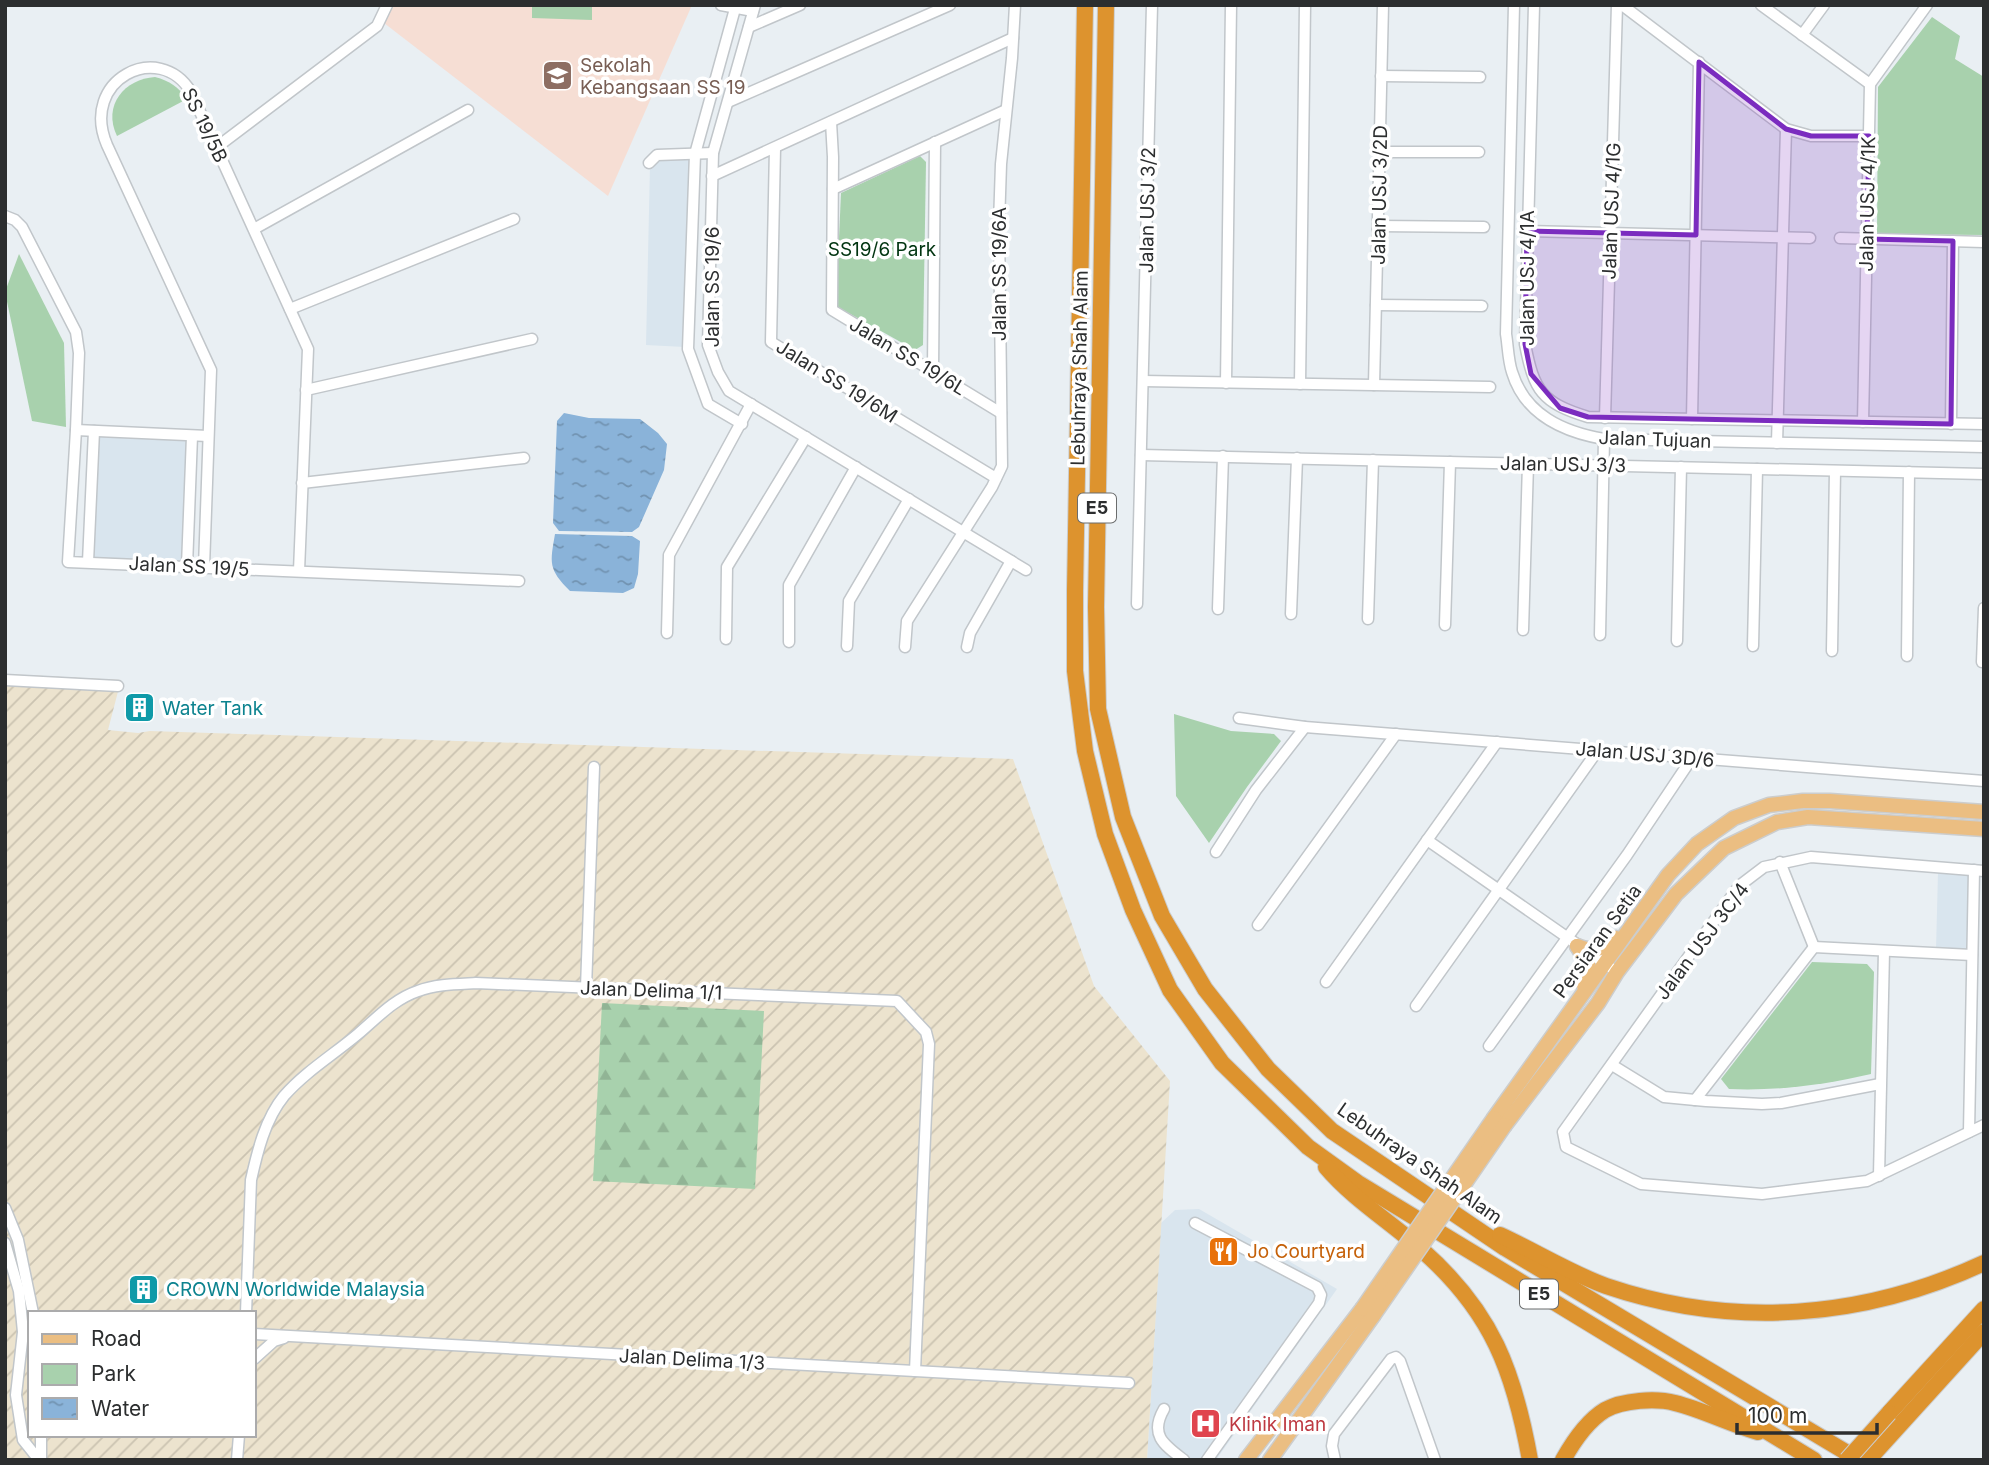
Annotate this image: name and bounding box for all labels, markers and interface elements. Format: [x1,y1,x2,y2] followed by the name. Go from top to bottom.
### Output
[580,54,746,99] place label: Sekolah Kebangsaan SS 19
[540,59,574,93] school or university icon: Sekolah Kebangsaan SS 19
[177,84,232,166] street label: SS 19/5B
[1367,125,1392,265] street label: Jalan USJ 3/2D
[1855,136,1880,272] street label: Jalan USJ 4/1K
[1598,142,1625,280] street label: Jalan USJ 4/1G
[1135,147,1160,273] street label: Jalan USJ 3/2
[988,207,1011,341] street label: Jalan SS 19/6A
[1516,210,1539,346] street label: Jalan USJ 4/1A
[701,226,724,348] street label: Jalan SS 19/6
[828,238,937,261] park label: SS19/6 Park
[1066,270,1093,466] street label: Lebuhraya Shah Alam
[845,313,970,400] street label: Jalan SS 19/6L
[772,335,902,428] street label: Jalan SS 19/6M
[1598,426,1712,453] street label: Jalan Tujuan
[1500,452,1626,477] street label: Jalan USJ 3/3
[1078,494,1116,522] road number: E5
[128,552,250,581] street label: Jalan SS 19/5
[122,691,156,725] building icon: Water Tank
[162,697,264,720] place label: Water Tank
[1575,737,1715,772] street label: Jalan USJ 3D/6
[1651,878,1754,1004] street label: Jalan USJ 3C/4
[1549,880,1646,1003] street label: Persiaran Setia
[579,977,722,1004] street label: Jalan Delima 1/1
[1333,1098,1506,1229] street label: Lebuhraya Shah Alam
[1207,1234,1241,1268] restaurant icon: Jo Courtyard
[1247,1240,1365,1263] place label: Jo Courtyard
[126,1272,160,1306] building icon: CROWN Worldwide Malaysia
[166,1278,425,1301] place label: CROWN Worldwide Malaysia
[1520,1280,1558,1308] road number: E5
[28,1311,256,1437] legend
[91,1326,142,1351] text: Road
[618,1344,766,1375] street label: Jalan Delima 1/3
[91,1361,136,1386] text: Park
[1737,1392,1877,1436] scale bar
[91,1396,149,1421] text: Water
[1748,1403,1807,1428] text: 100 m
[1189,1407,1223,1441] hospital icon: Klinik Iman
[1229,1413,1326,1436] place label: Klinik Iman

